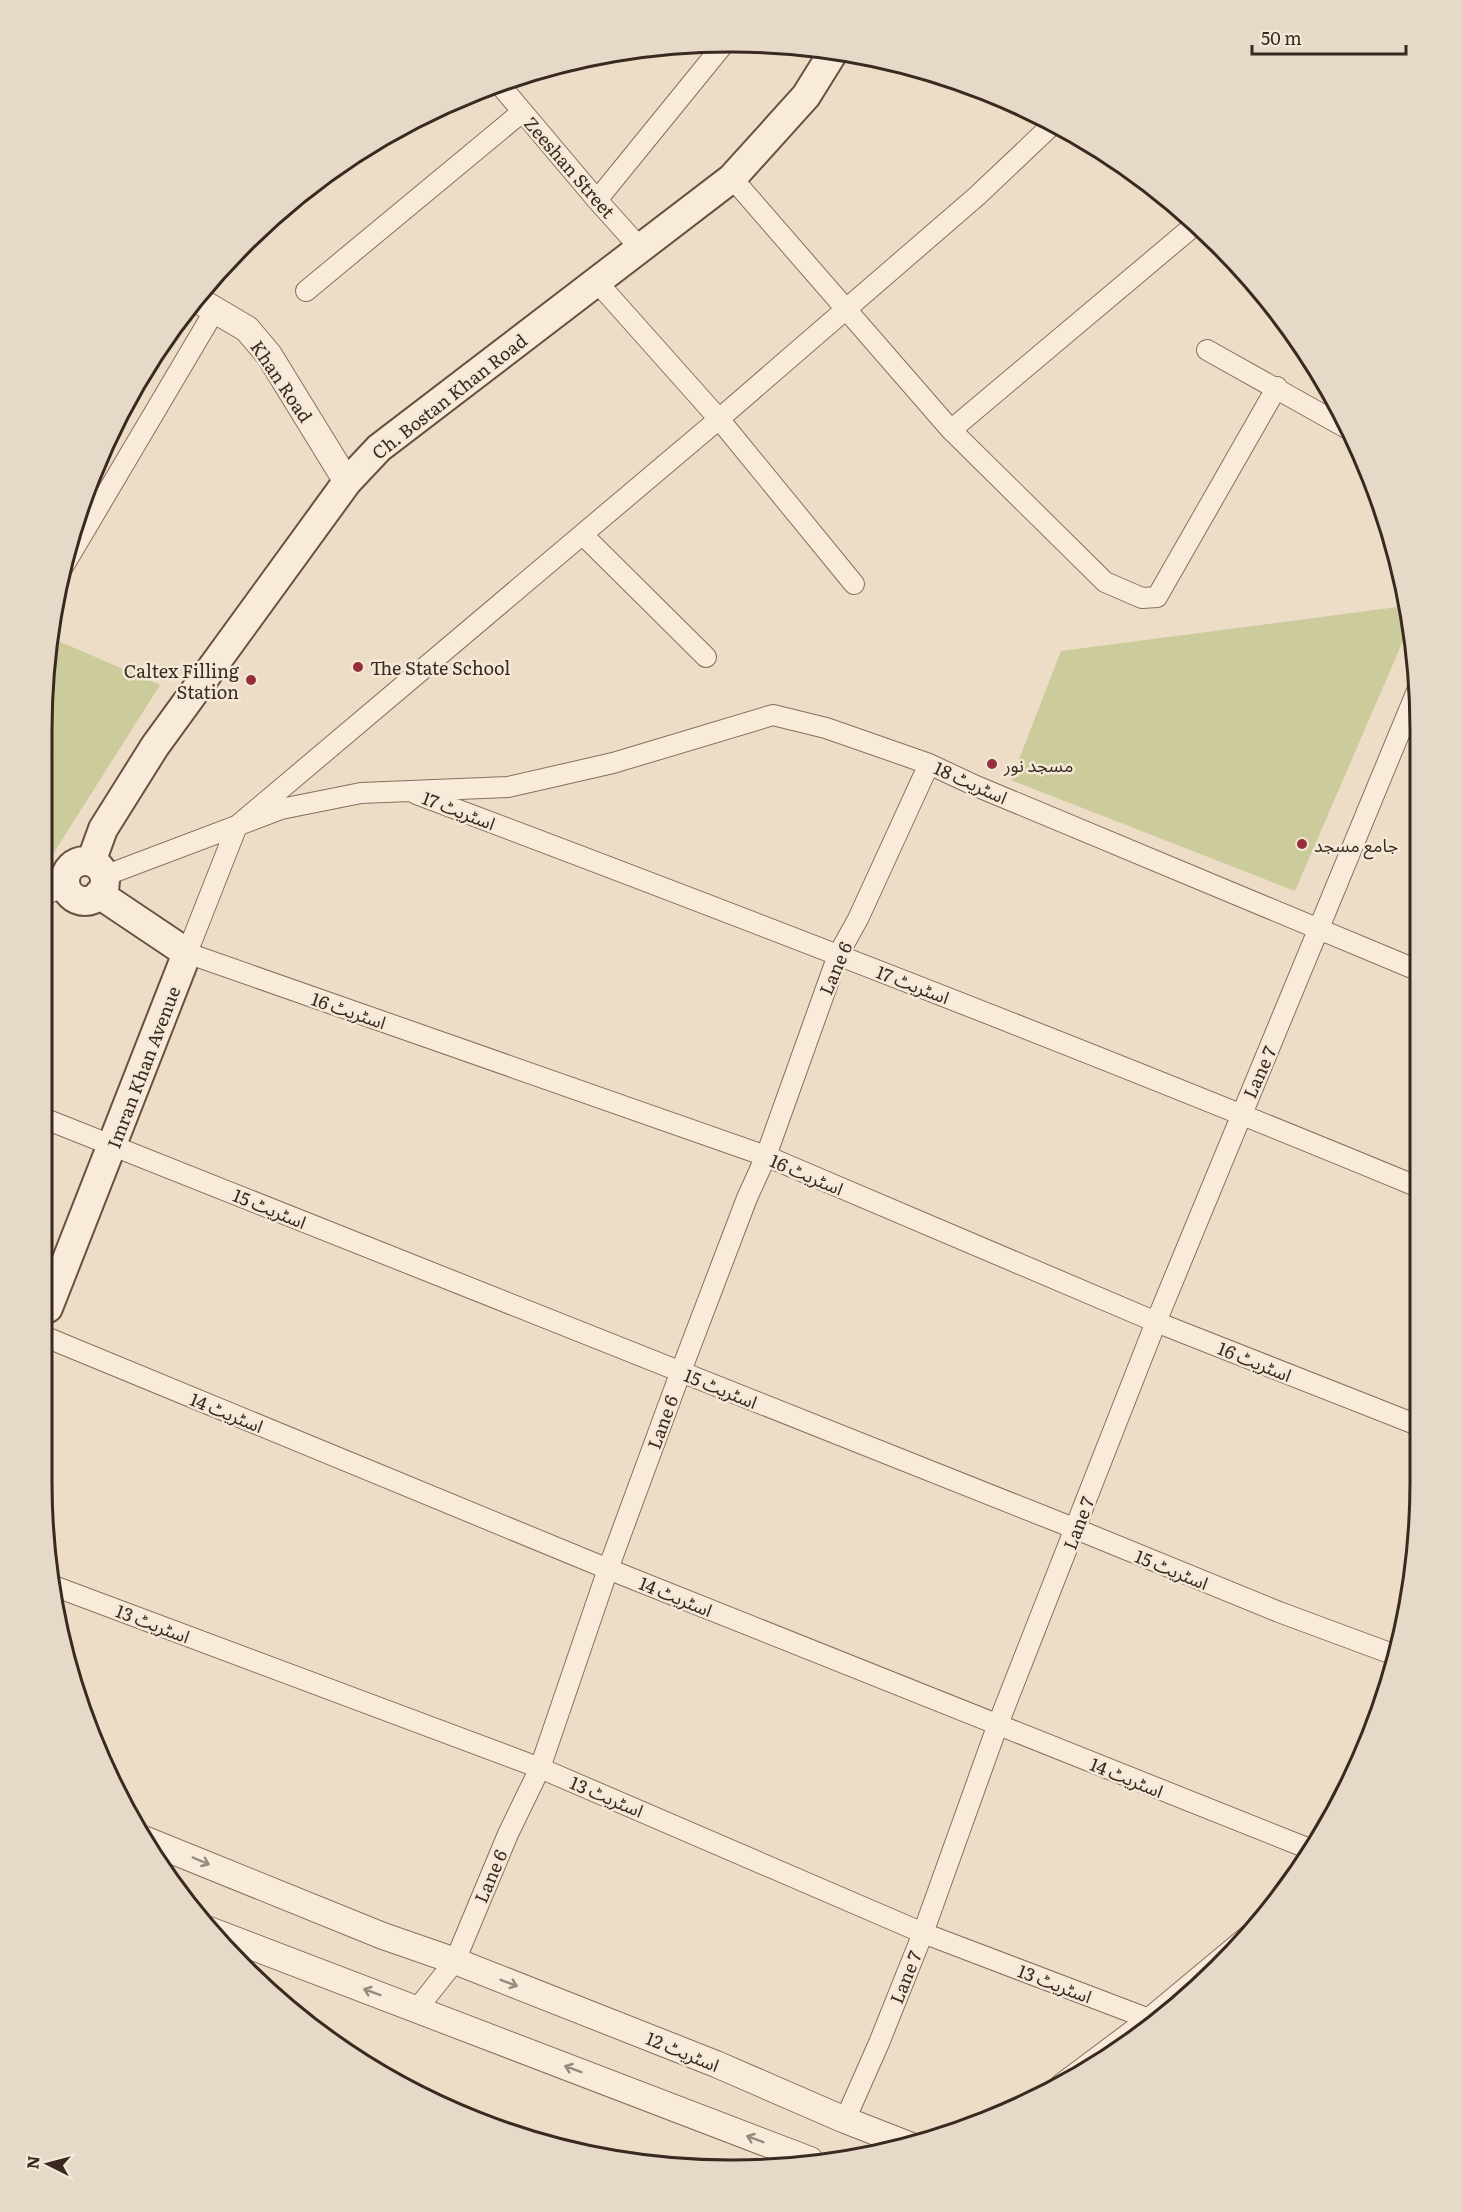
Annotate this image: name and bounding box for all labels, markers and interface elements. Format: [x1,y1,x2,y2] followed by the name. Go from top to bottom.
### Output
[1252,18,1406,56] scale bar
[1261,24,1302,51] text: 50 m
[518,110,622,224] street label: Zeeshan Street
[366,327,532,465] street label: Ch. Bostan Khan Road
[244,334,320,428] street label: Khan Road
[370,654,510,681] place label: The State School
[124,657,240,705] place label: Caltex Filling Station
[351,660,365,674] marker: The State School
[244,673,258,687] marker: Caltex Filling Station
[1003,751,1073,778] place label: مسجد نور
[930,754,1012,810] street label: اسٹریٹ 18
[985,757,999,771] marker: مسجد نور
[419,784,499,836] street label: اسٹریٹ 17
[1314,831,1398,860] place label: جامع مسجد
[1295,837,1309,851] marker: جامع مسجد
[812,937,858,999] street label: Lane 6
[873,958,953,1010] street label: اسٹریٹ 17
[100,982,186,1152] street label: Imran Khan Avenue
[308,985,390,1035] street label: اسٹریٹ 16
[1236,1041,1282,1103] street label: Lane 7
[766,1146,848,1202] street label: اسٹریٹ 16
[229,1181,311,1235] street label: اسٹریٹ 15
[1214,1334,1296,1388] street label: اسٹریٹ 16
[680,1361,762,1415] street label: اسٹریٹ 15
[186,1385,268,1439] street label: اسٹریٹ 14
[640,1391,684,1453] street label: Lane 6
[1056,1493,1100,1553] street label: Lane 7
[1131,1542,1213,1596] street label: اسٹریٹ 15
[635,1569,717,1623] street label: اسٹریٹ 14
[112,1597,194,1649] street label: اسٹریٹ 13
[1086,1750,1168,1804] street label: اسٹریٹ 14
[566,1768,648,1824] street label: اسٹریٹ 13
[467,1845,513,1907] street label: Lane 6
[191,1856,210,1867] one-way arrow
[882,1947,928,2007] street label: Lane 7
[1014,1957,1096,2009] street label: اسٹریٹ 13
[500,1978,518,1989] one-way arrow
[363,1986,381,1997] one-way arrow
[642,2024,724,2078] street label: اسٹریٹ 12
[565,2063,583,2074] one-way arrow
[747,2133,765,2144] one-way arrow
[18,2134,78,2194] north arrow
[19,2154,45,2170] text: N

